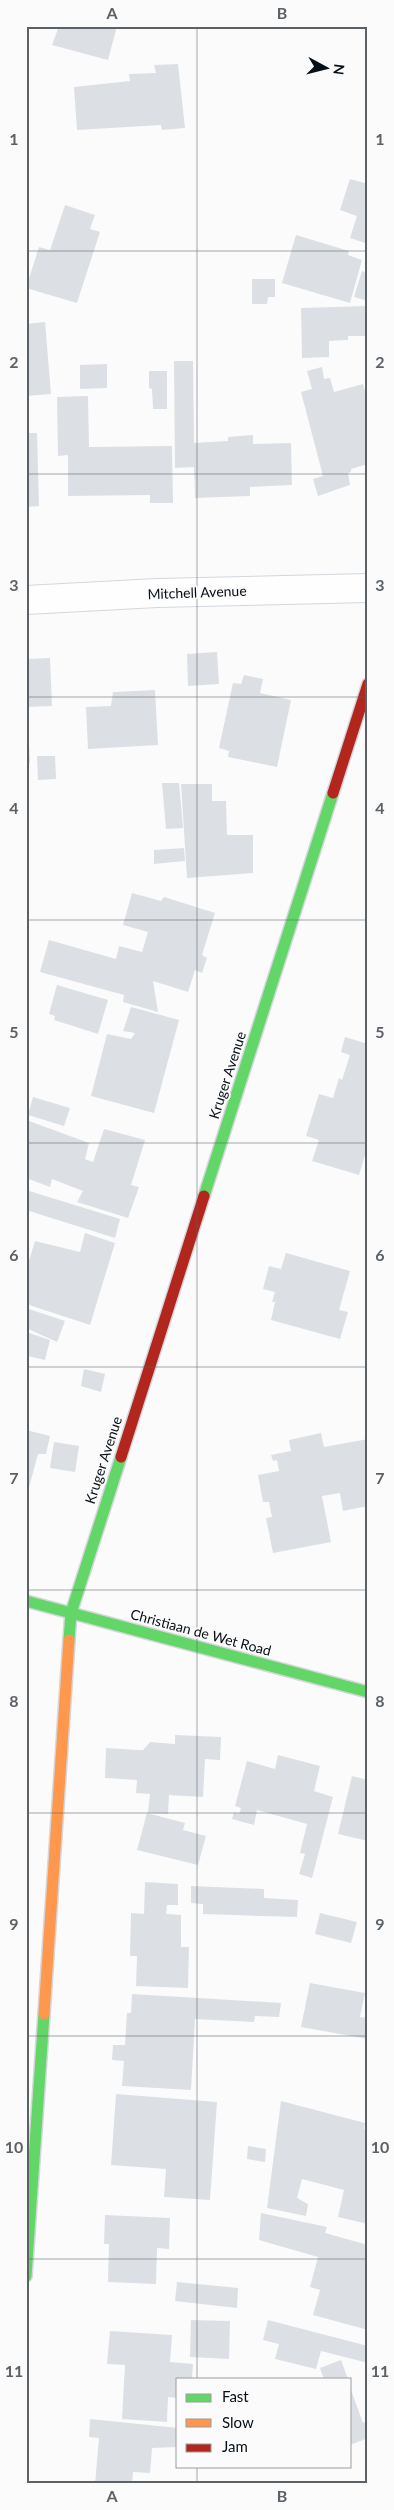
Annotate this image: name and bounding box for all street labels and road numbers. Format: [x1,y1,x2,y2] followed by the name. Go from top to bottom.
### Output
[147,582,247,602] street label: Mitchell Avenue
[205,1029,249,1121] street label: Kruger Avenue
[81,1414,125,1506] street label: Kruger Avenue
[129,1605,273,1659] street label: Christiaan de Wet Road

